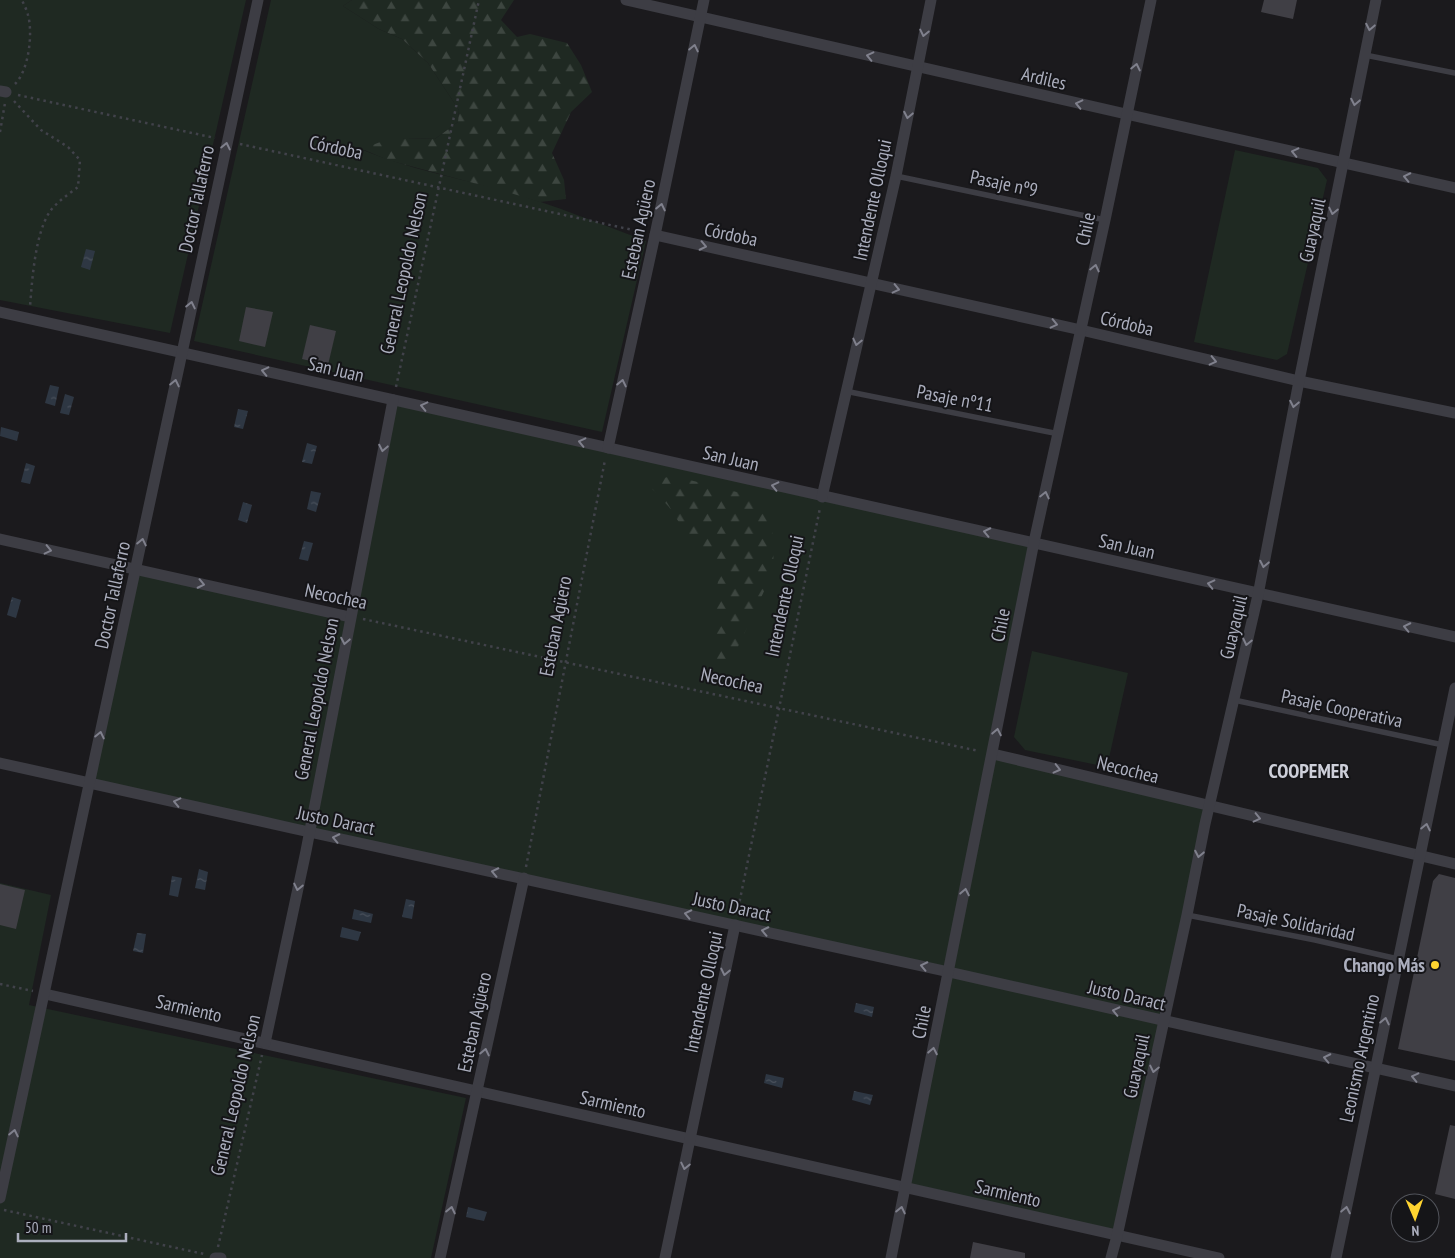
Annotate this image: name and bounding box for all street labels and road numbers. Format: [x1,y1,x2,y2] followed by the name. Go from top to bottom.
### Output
[1019,61,1069,95] street label: Ardiles
[307,130,365,164] street label: Córdoba
[847,137,897,263] street label: Intendente Olloqui
[173,143,219,255] street label: Doctor Tallaferro
[968,164,1040,202] street label: Pasaje nº9
[616,177,660,281] street label: Esteban Agüero
[374,190,432,356] street label: General Leopoldo Nelson
[1294,195,1331,264] street label: Guayaquil
[1070,210,1100,248] street label: Chile
[702,217,760,251] street label: Córdoba
[1098,305,1156,341] street label: Córdoba
[306,351,366,387] street label: San Juan
[915,379,995,417] street label: Pasaje nº11
[701,440,761,476] street label: San Juan
[1097,528,1157,564] street label: San Juan
[759,533,809,659] street label: Intendente Olloqui
[89,539,135,651] street label: Doctor Tallaferro
[534,574,576,678] street label: Esteban Agüero
[303,578,369,614] street label: Necochea
[1214,592,1252,661] street label: Guayaquil
[985,606,1015,644] street label: Chile
[289,616,343,782] street label: General Leopoldo Nelson
[699,662,765,698] street label: Necochea
[1279,683,1405,733] street label: Pasaje Cooperativa
[1094,750,1162,788] street label: Necochea
[294,800,378,840] street label: Justo Daract
[690,886,774,926] street label: Justo Daract
[1235,898,1357,946] street label: Pasaje Solidaridad
[678,929,728,1055] street label: Intendente Olloqui
[452,970,496,1074] street label: Esteban Agüero
[1085,974,1169,1016] street label: Justo Daract
[154,989,224,1027] street label: Sarmiento
[1334,992,1384,1124] street label: Leonismo Argentino
[906,1003,936,1041] street label: Chile
[205,1012,265,1178] street label: General Leopoldo Nelson
[1118,1031,1155,1100] street label: Guayaquil
[578,1085,648,1123] street label: Sarmiento
[973,1174,1043,1212] street label: Sarmiento

